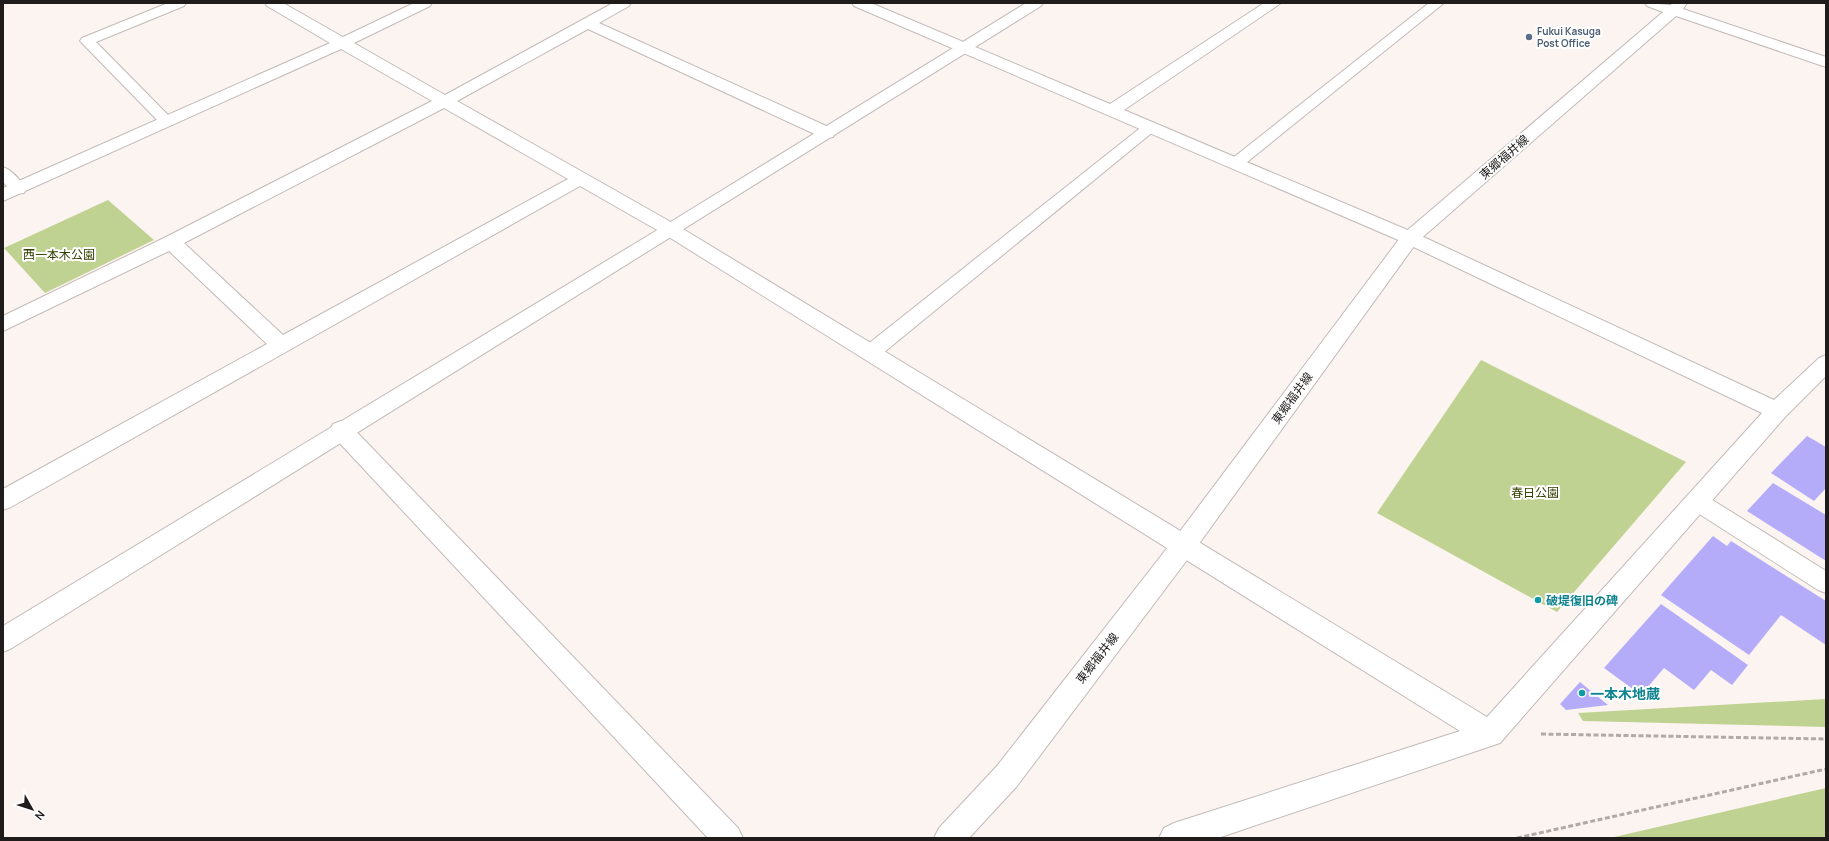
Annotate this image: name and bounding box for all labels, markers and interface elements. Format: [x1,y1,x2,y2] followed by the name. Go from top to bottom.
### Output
[1537,24,1601,50] place label: Fukui Kasuga Post Office
[1524,32,1534,42] marker: Fukui Kasuga Post Office
[1476,131,1532,183] street label: 東郷福井線
[23,246,95,263] park label: 西一本木公園
[1267,369,1317,427] street label: 東郷福井線
[1511,484,1559,501] park label: 春日公園
[1546,592,1618,609] place label: 破堤復旧の碑
[1533,595,1543,605] marker: 破堤復旧の碑
[1072,629,1122,687] street label: 東郷福井線
[1590,684,1660,703] place label: 一本木地蔵
[1577,688,1587,698] marker: 一本木地蔵
[12,789,52,829] north arrow
[32,808,48,823] text: N

